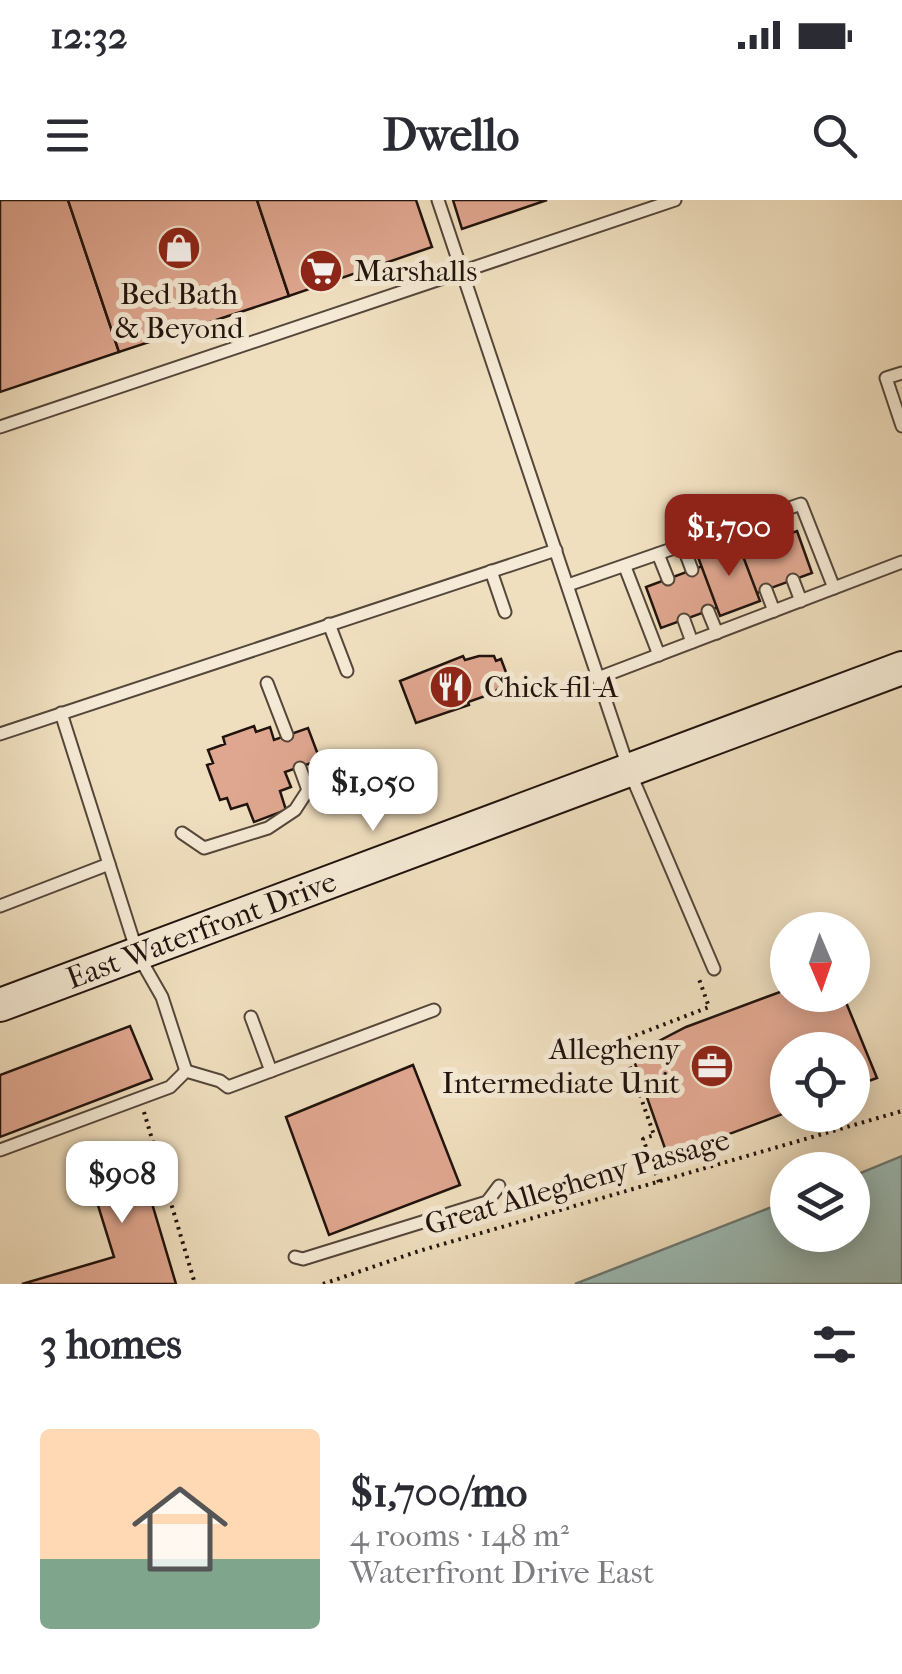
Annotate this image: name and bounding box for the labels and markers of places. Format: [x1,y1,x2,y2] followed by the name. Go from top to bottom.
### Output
[156,225,202,271] shop icon: Bed Bath & Beyond
[298,248,344,294] supermarket icon: Marshalls
[354,254,477,289] place label: Marshalls
[115,277,244,346] place label: Bed Bath & Beyond
[648,494,810,579] pin: $1,700
[428,664,474,710] restaurant icon: Chick-fil-A
[484,670,619,705] place label: Chick-fil-A
[292,749,454,834] pin: $1,050
[442,1032,681,1101] place label: Allegheny Intermediate Unit
[689,1043,735,1089] office icon: Allegheny Intermediate Unit
[63,1141,181,1226] pin: $908

